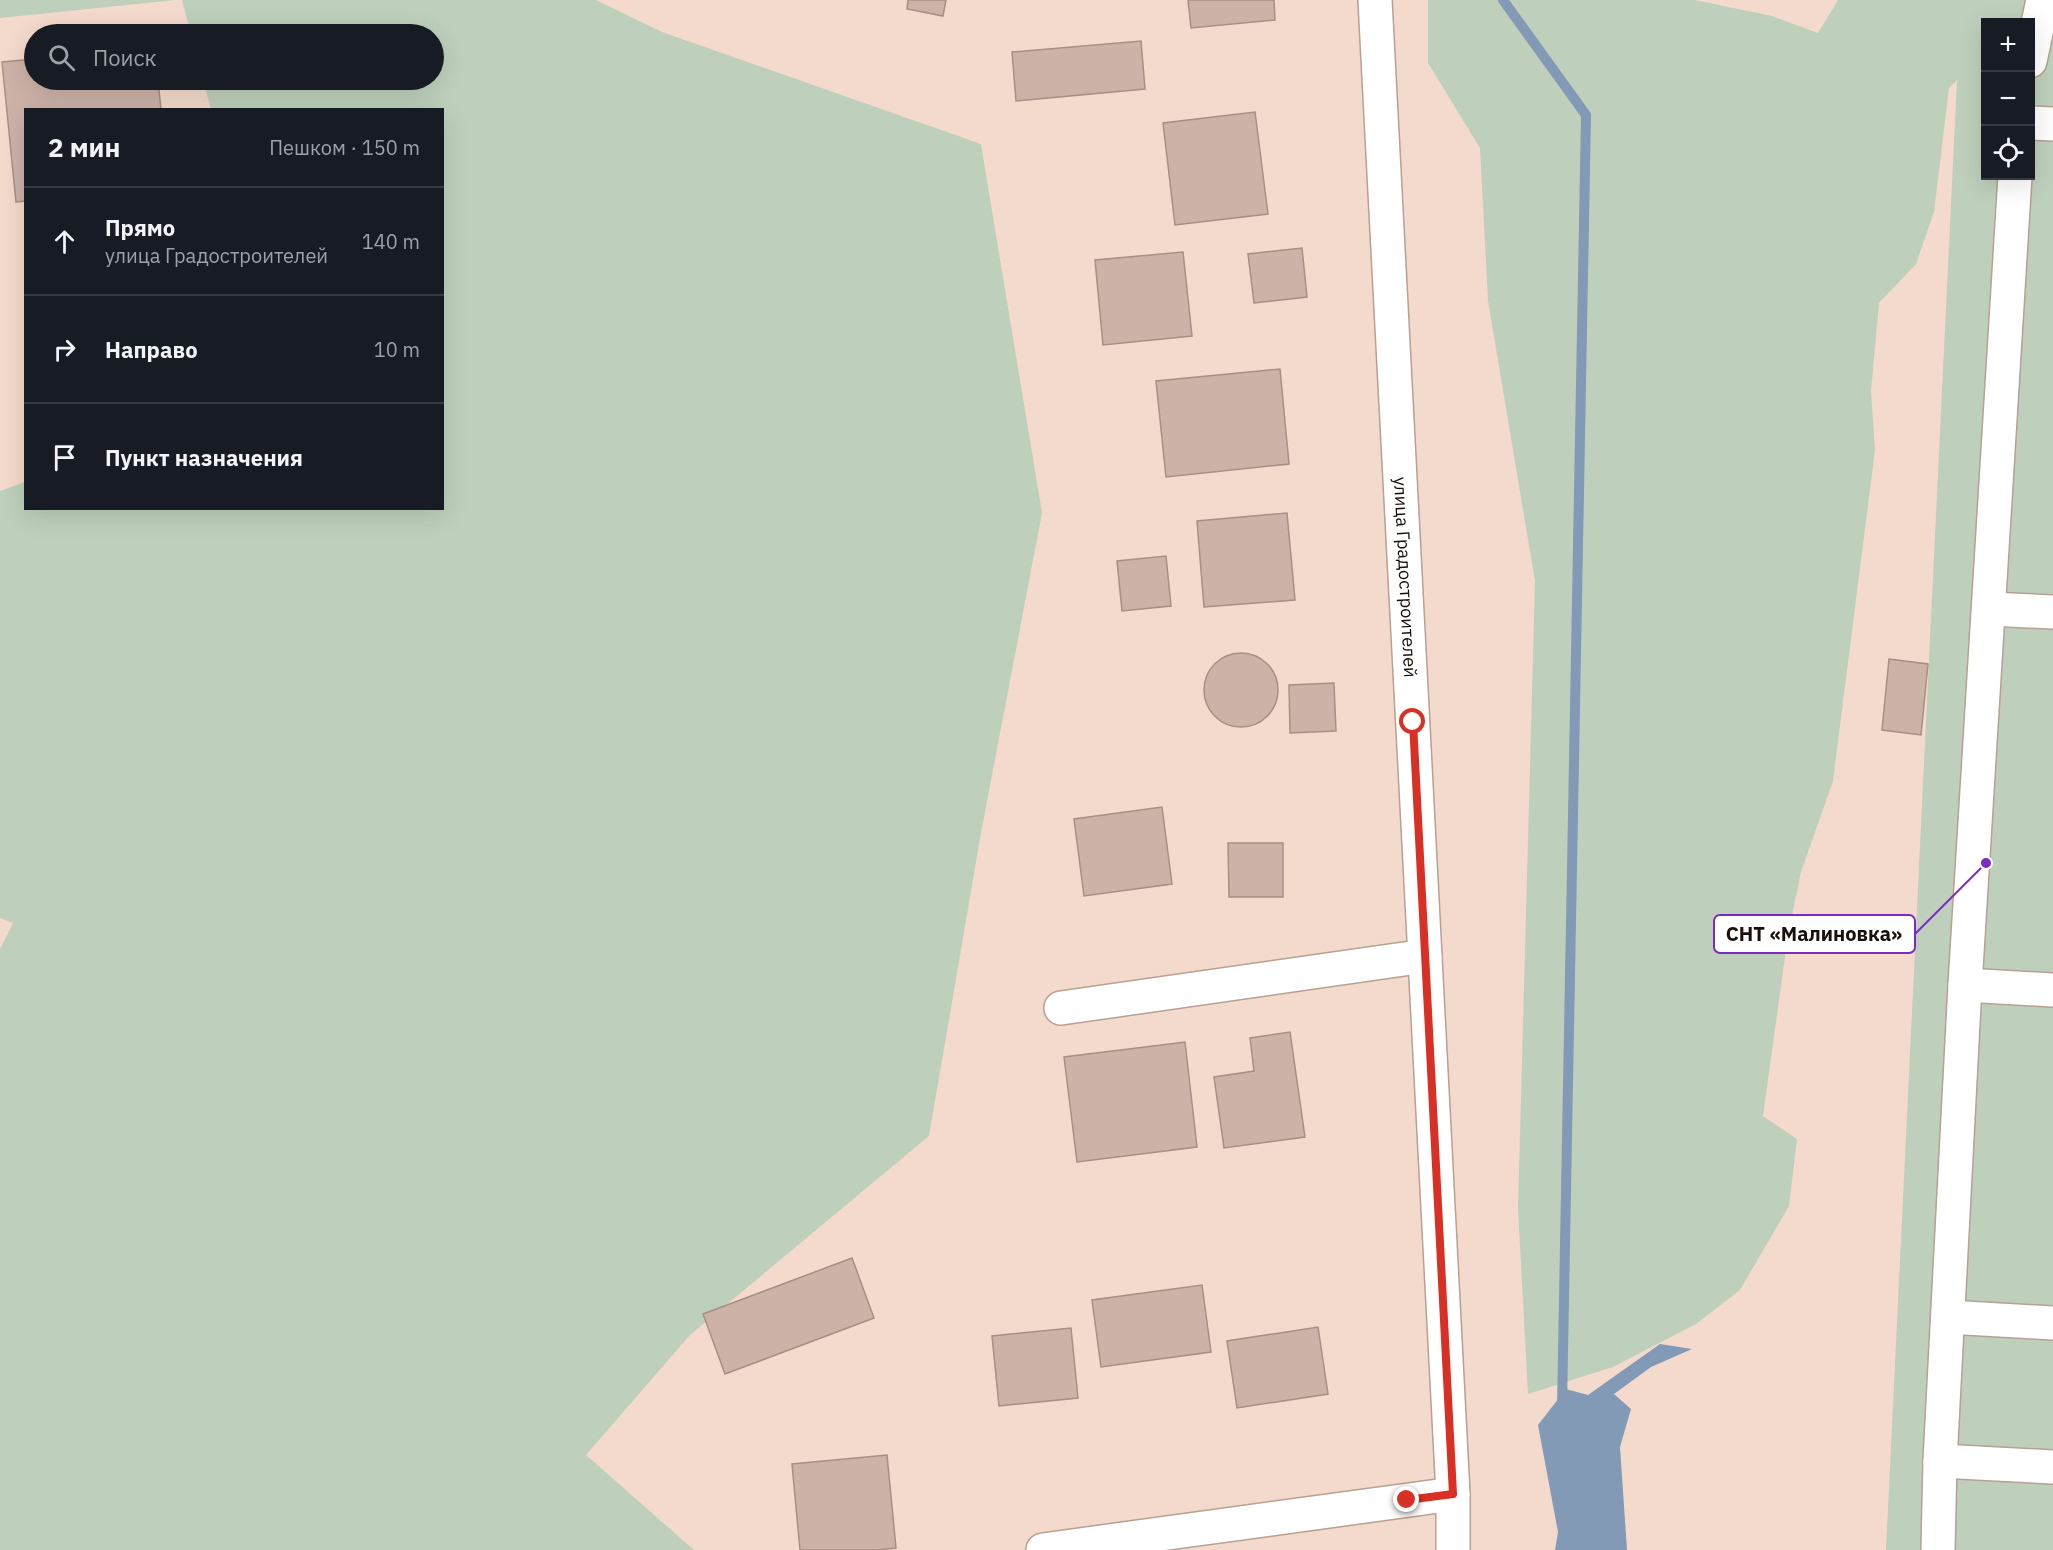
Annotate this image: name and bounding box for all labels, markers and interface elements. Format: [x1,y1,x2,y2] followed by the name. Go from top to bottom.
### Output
[1981,18,2035,180] map controls
[1981,18,2035,72] button: +
[24,24,444,90] search box
[45,41,78,74] icon: search
[93,43,157,72] text: Поиск
[1981,72,2035,126] button: −
[1981,126,2035,180] button: locate
[48,130,120,164] text: 2 мин
[269,134,420,161] text: Пешком · 150 m
[105,213,175,242] text: Прямо
[48,225,81,258] icon: ahead
[362,228,420,255] text: 140 m
[105,242,328,269] text: улица Градостроителей
[48,333,81,366] icon: right
[105,335,198,364] text: Направо
[374,336,420,363] text: 10 m
[48,441,81,474] icon: arrive
[105,443,303,472] text: Пункт назначения
[1389,476,1422,678] street label: улица Градостроителей
[1399,708,1425,734] route start
[1714,915,1915,953] callout: СНТ «Малиновка»
[1726,920,1902,947] text: СНТ «Малиновка»
[1393,1486,1419,1512] route end

